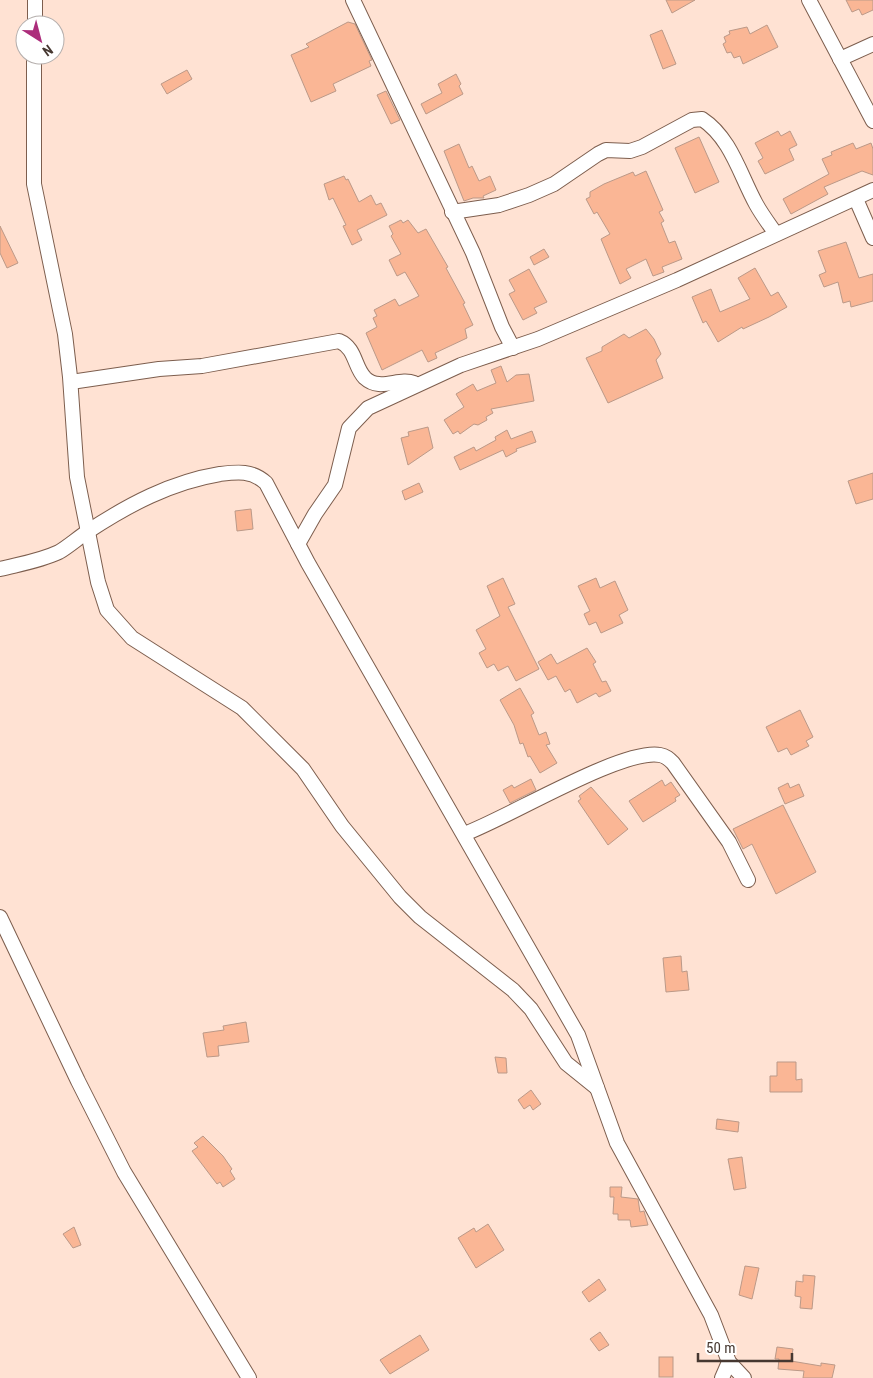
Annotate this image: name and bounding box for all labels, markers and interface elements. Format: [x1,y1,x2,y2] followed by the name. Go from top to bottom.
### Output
[15,15,65,65] north arrow
[39,42,56,60] text: N
[698,1330,792,1362] scale bar
[706,1339,736,1357] text: 50 m

